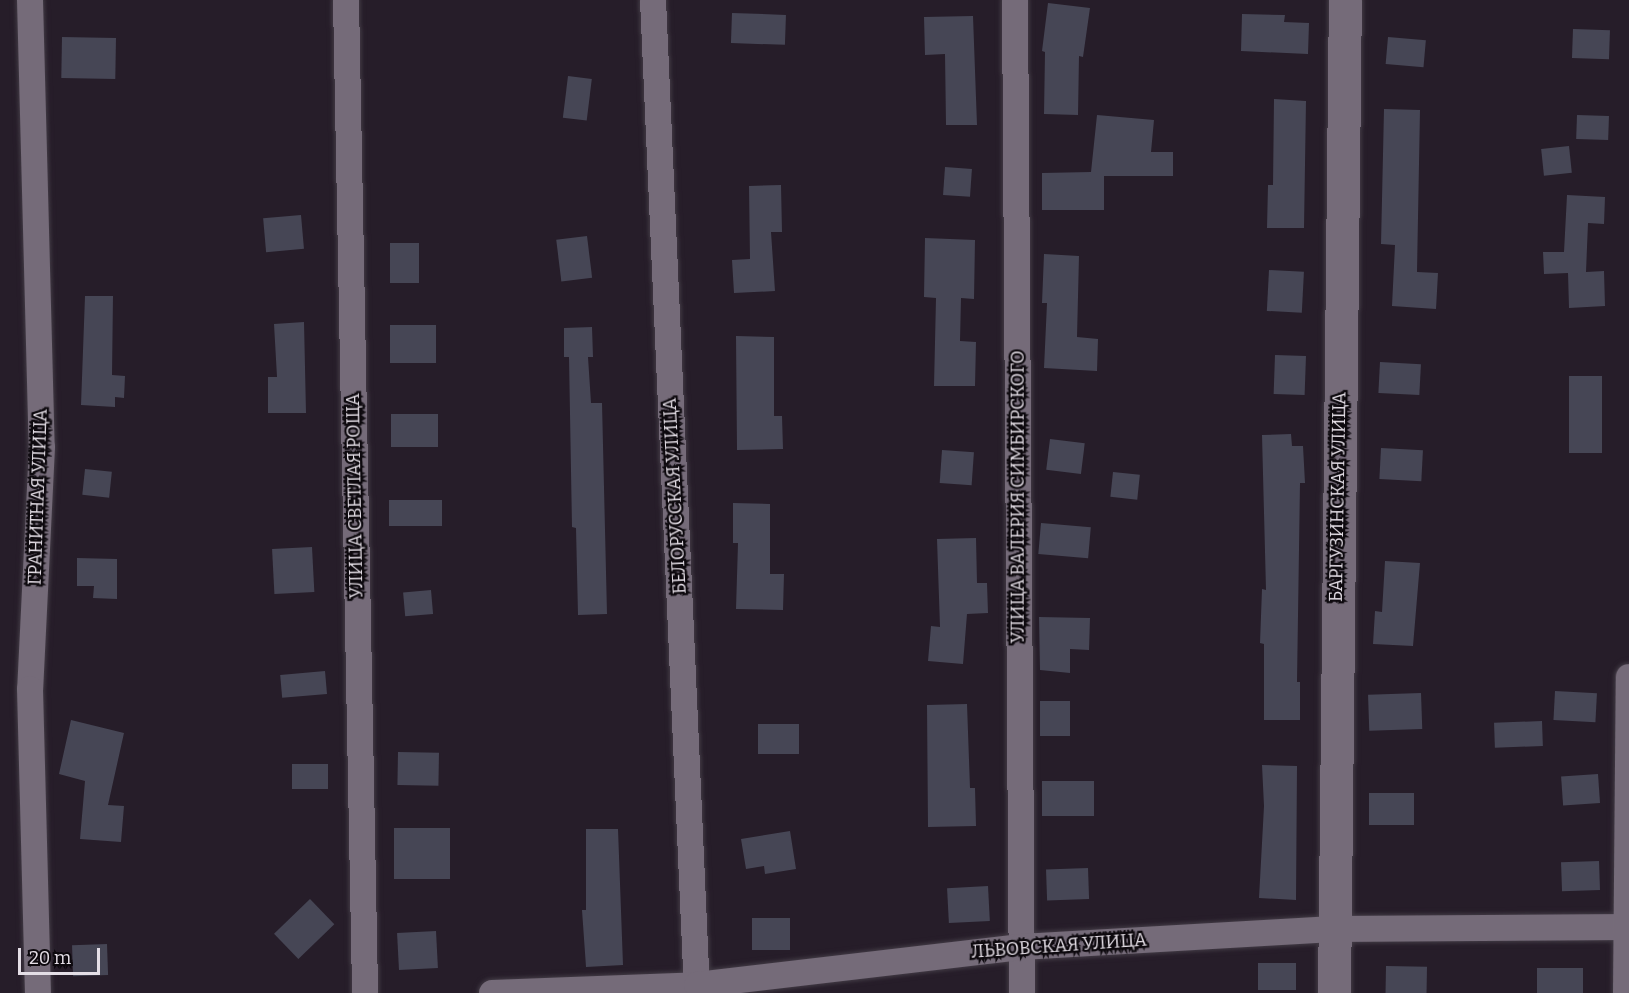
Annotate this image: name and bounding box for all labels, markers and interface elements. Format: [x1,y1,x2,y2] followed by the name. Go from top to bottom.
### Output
[1007,351,1029,643] street label: УЛИЦА ВАЛЕРИЯ СИМБИРСКОГО
[1325,392,1351,602] street label: БАРГУЗИНСКАЯ УЛИЦА
[342,393,368,599] street label: УЛИЦА СВЕТЛАЯ РОЩА
[659,397,691,595] street label: БЕЛОРУССКАЯ УЛИЦА
[24,408,52,586] street label: ГРАНИТНАЯ УЛИЦА
[971,929,1147,963] street label: ЛЬВОВСКАЯ УЛИЦА
[21,936,104,974] scale bar
[29,947,71,969] text: 20 m

